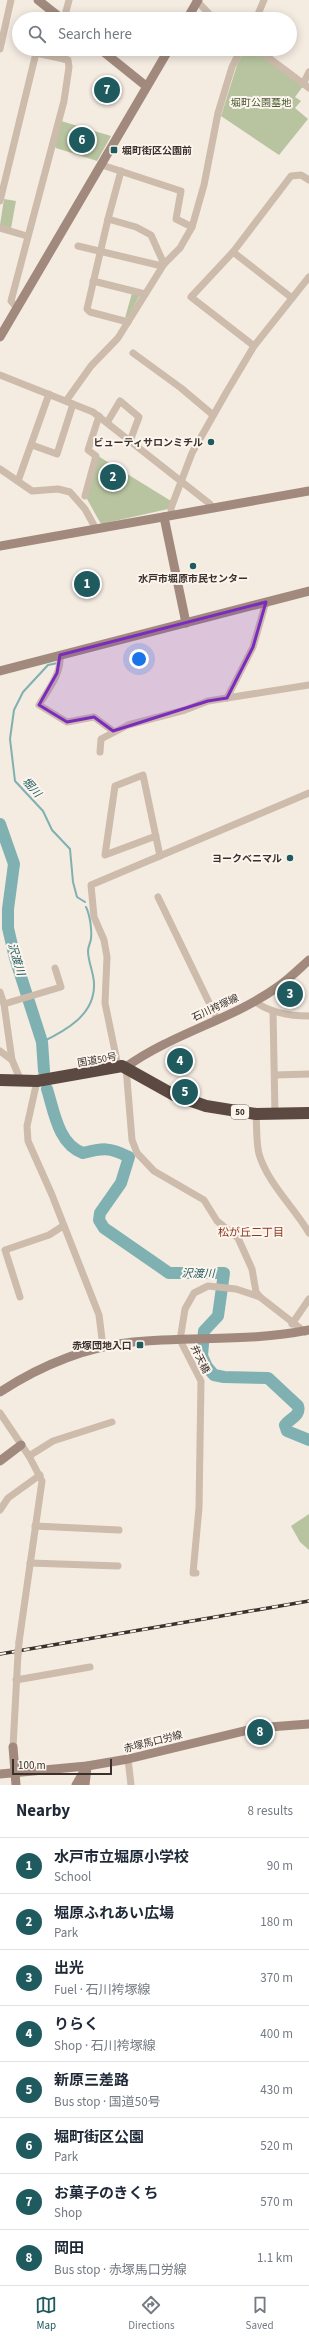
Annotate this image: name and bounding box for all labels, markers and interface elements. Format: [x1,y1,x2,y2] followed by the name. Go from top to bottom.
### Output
[12,12,297,56] search box
[26,23,48,45] icon: search
[58,24,132,45] text: Search here
[94,75,120,105] pin: 7
[231,96,292,110] park label: 堀町公園墓地
[69,125,95,155] pin: 6
[122,144,192,158] place label: 堀町街区公園前
[109,145,119,155] marker: 堀町街区公園前
[94,436,203,450] place label: ビューティサロンミチル
[206,437,216,447] marker: ビューティサロンミチル
[100,462,126,492] pin: 2
[188,561,198,571] marker: 水戸市堀原市民センター
[74,569,100,599] pin: 1
[138,572,248,586] place label: 水戸市堀原市民センター
[129,649,149,669] your location
[19,774,45,801] water label: 堀川
[212,852,282,866] place label: ヨークベニマル
[285,853,295,863] marker: ヨークベニマル
[5,941,29,978] water label: 沢渡川
[277,979,303,1009] pin: 3
[190,991,241,1025] street label: 石川袴塚線
[167,1046,193,1076] pin: 4
[76,1050,118,1070] street label: 国道50号
[172,1077,198,1107] pin: 5
[231,1105,249,1119] road number: 50
[218,1225,284,1240] district label: 松が丘二丁目
[181,1266,216,1281] water label: 沢渡川
[72,1339,132,1353] place label: 赤塚団地入口
[135,1340,145,1350] marker: 赤塚団地入口
[187,1343,213,1376] street label: 弁天橋
[247,1717,273,1747] pin: 8
[122,1728,184,1756] street label: 赤塚馬口労線
[12,1757,112,1776] scale bar
[18,1758,46,1773] text: 100 m
[16,1799,70,1823] text: Nearby
[248,1802,293,1820] text: 8 results
[54,1847,189,1868] text: 水戸市立堀原小学校
[26,1857,32,1875] text: 1
[267,1857,293,1875] text: 90 m
[54,1868,91,1886] text: School
[54,1903,174,1924] text: 堀原ふれあい広場
[26,1913,32,1931] text: 2
[260,1913,293,1931] text: 180 m
[54,1924,78,1942] text: Park
[54,1958,84,1979] text: 出光
[26,1969,32,1987] text: 3
[260,1969,293,1987] text: 370 m
[54,1981,150,1999] text: Fuel · 石川袴塚線
[54,2014,99,2035] text: りらく
[26,2025,32,2043] text: 4
[260,2025,293,2043] text: 400 m
[54,2037,156,2055] text: Shop · 石川袴塚線
[54,2070,129,2091] text: 新原三差路
[26,2081,32,2099] text: 5
[260,2081,293,2099] text: 430 m
[54,2093,161,2111] text: Bus stop · 国道50号
[54,2127,144,2148] text: 堀町街区公園
[26,2137,32,2155] text: 6
[260,2137,293,2155] text: 520 m
[54,2148,78,2166] text: Park
[54,2183,159,2204] text: お菓子のきくち
[26,2193,32,2211] text: 7
[260,2193,293,2211] text: 570 m
[54,2204,82,2222] text: Shop
[54,2238,84,2259] text: 岡田
[26,2249,32,2267] text: 8
[257,2249,293,2267] text: 1.1 km
[54,2261,187,2279] text: Bus stop · 赤塚馬口労線
[35,2294,57,2333] tab: Map
[128,2294,175,2333] tab: Directions
[246,2294,274,2333] tab: Saved

